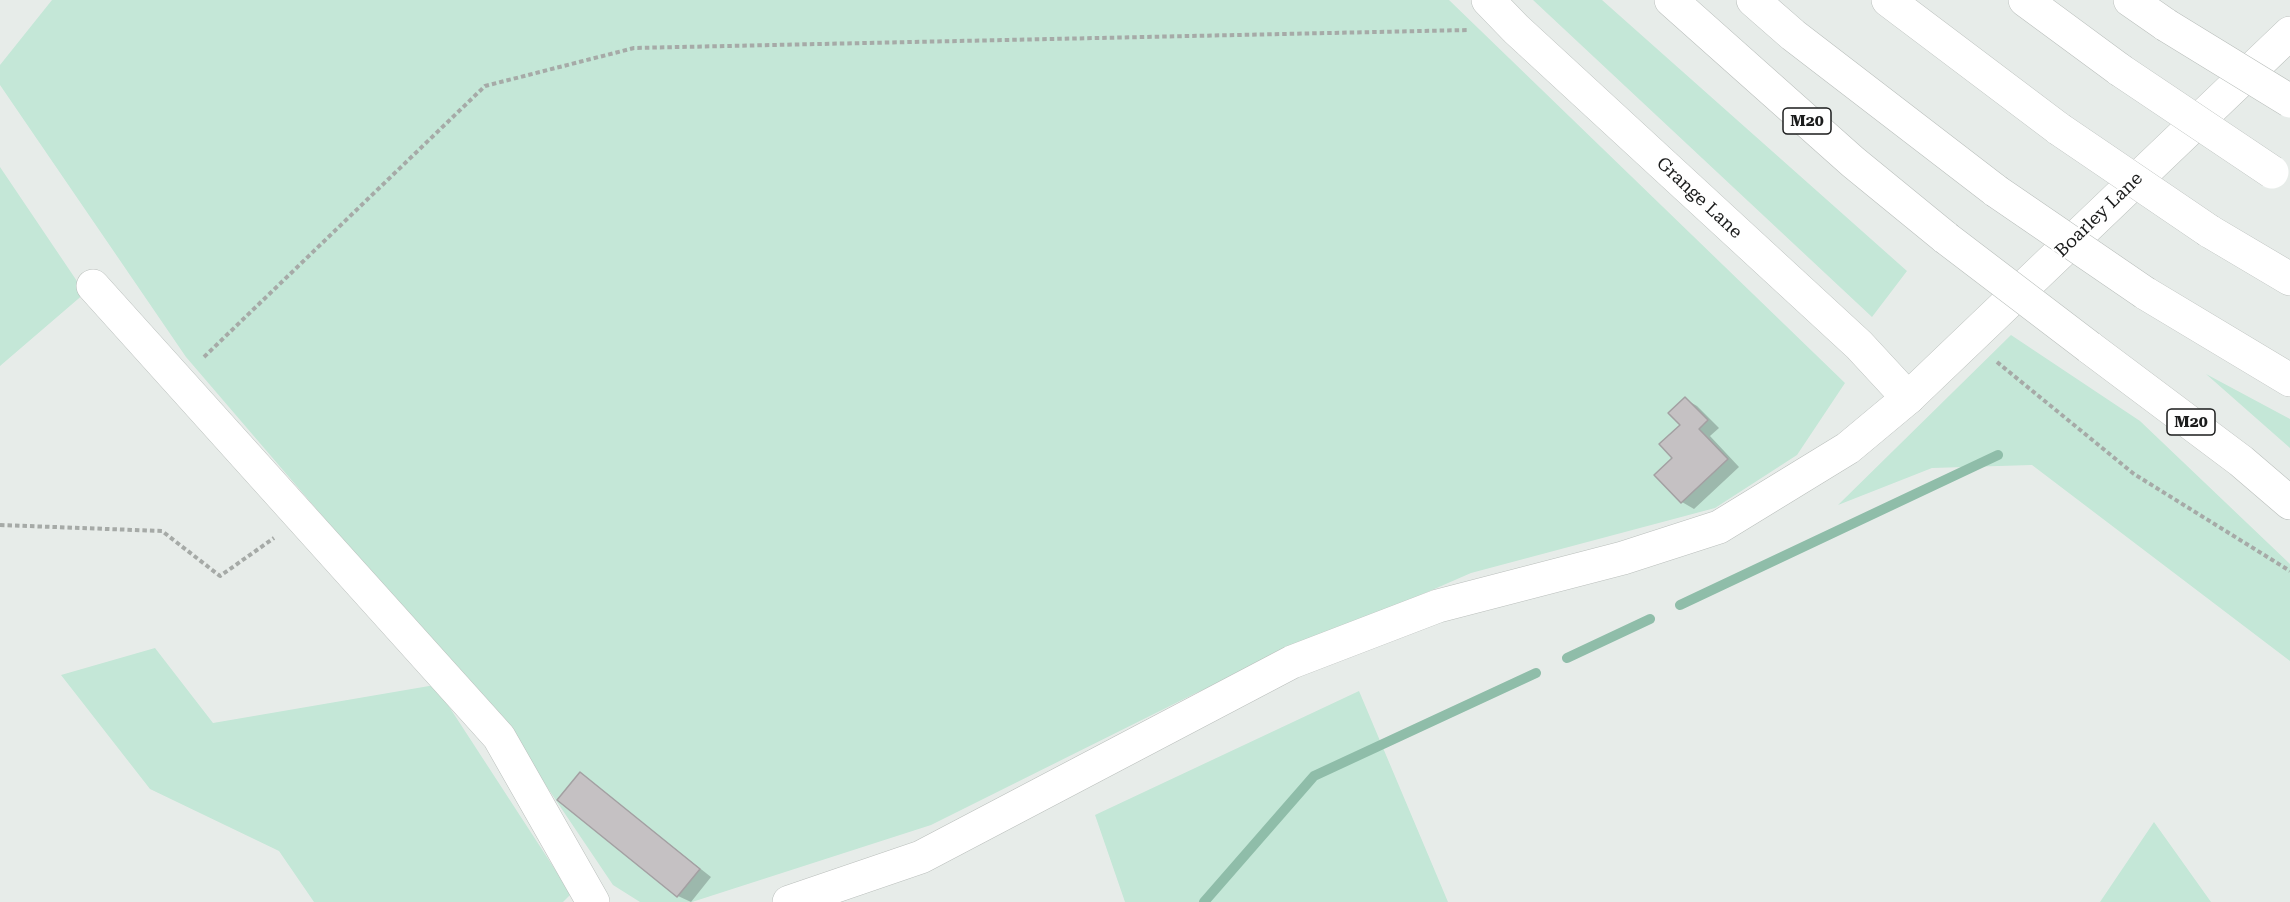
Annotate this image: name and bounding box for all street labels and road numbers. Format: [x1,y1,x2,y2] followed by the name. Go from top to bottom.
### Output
[1783,108,1831,134] road number: M20
[1652,153,1746,243] street label: Grange Lane
[2051,168,2147,262] street label: Boarley Lane
[2167,409,2215,435] road number: M20

